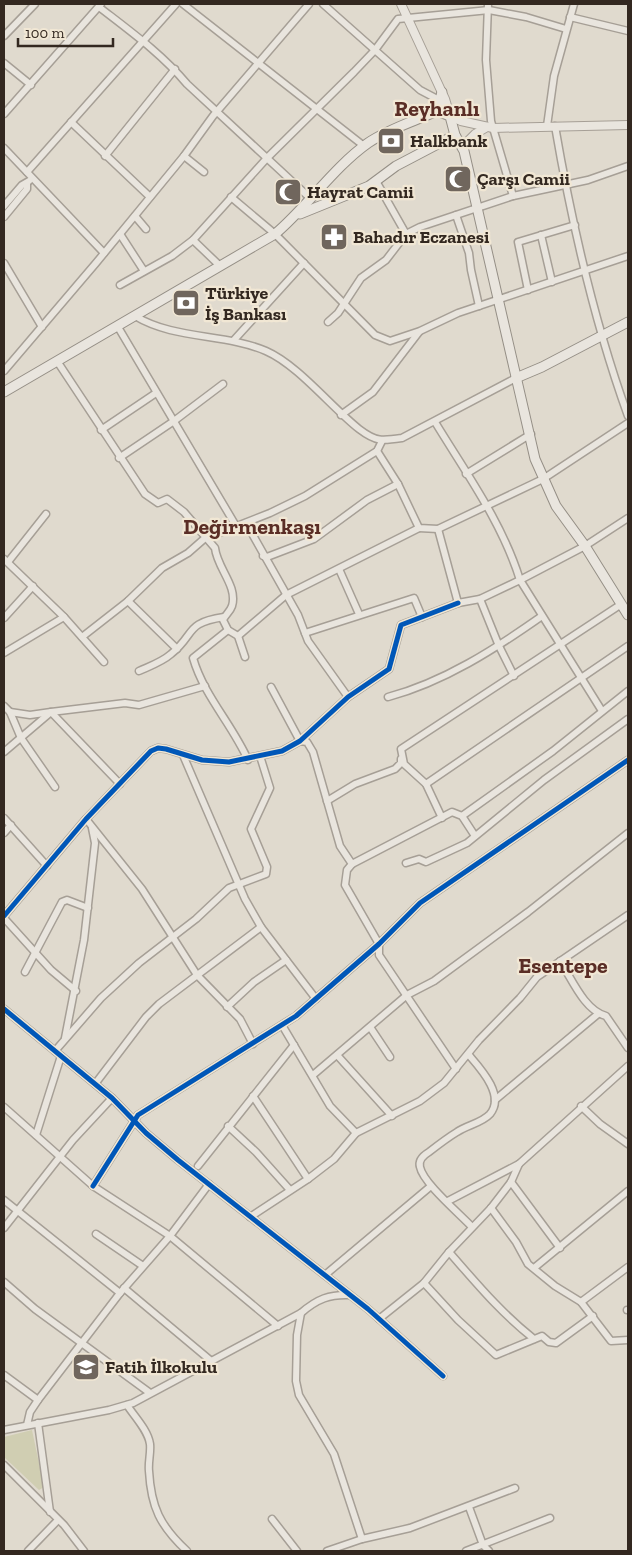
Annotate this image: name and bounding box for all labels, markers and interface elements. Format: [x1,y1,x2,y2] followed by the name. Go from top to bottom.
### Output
[18,15,112,47] scale bar
[25,24,64,42] text: 100 m
[394,95,480,122] district label: Reyhanlı
[376,126,406,156] bank icon: Halkbank
[410,130,487,152] place label: Halkbank
[443,164,473,194] mosque icon: Çarşı Camii
[477,168,571,190] place label: Çarşı Camii
[273,177,303,207] mosque icon: Hayrat Camii
[307,181,414,203] place label: Hayrat Camii
[319,222,349,252] pharmacy icon: Bahadır Eczanesi
[353,226,490,248] place label: Bahadır Eczanesi
[205,282,287,325] place label: Türkiye İş Bankası
[171,288,201,318] bank icon: Türkiye İş Bankası
[183,513,321,540] district label: Değirmenkaşı
[518,952,608,979] district label: Esentepe
[71,1352,101,1382] school or university icon: Fatih İlkokulu
[105,1356,218,1378] place label: Fatih İlkokulu

